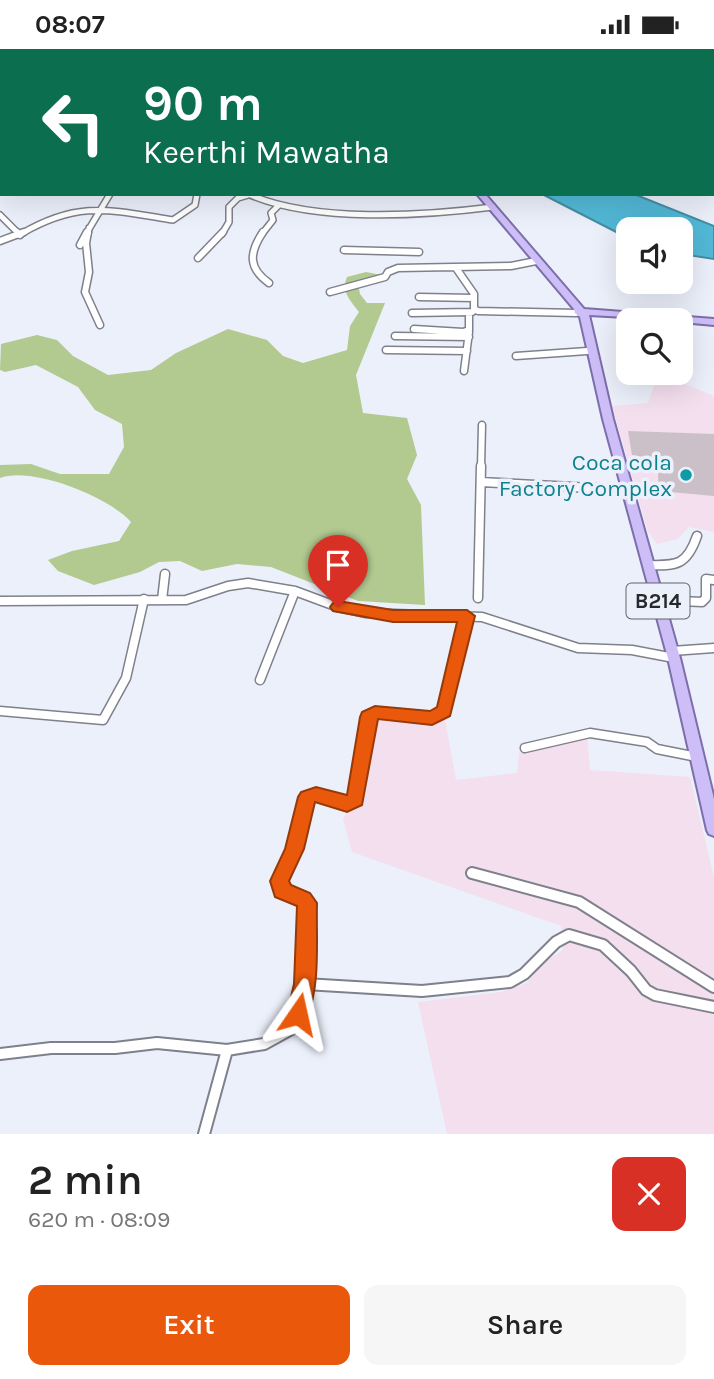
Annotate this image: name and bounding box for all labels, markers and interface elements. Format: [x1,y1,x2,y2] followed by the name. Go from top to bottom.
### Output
[35,9,105,40] text: 08:07
[143,75,263,132] text: 90 m
[28,77,119,168] icon: left
[143,134,390,171] text: Keerthi Mawatha
[616,217,693,385] map controls
[616,217,693,294] button: sound
[616,308,693,385] button: search
[499,449,672,502] place label: Coca cola Factory Complex
[678,467,694,483] marker: Coca cola Factory Complex
[308,535,368,607] pin
[319,546,357,584] icon: arrive
[626,583,690,619] road number: B214
[261,977,335,1051] position arrow
[28,1155,143,1205] text: 2 min
[612,1157,686,1231] button: close
[28,1206,170,1233] text: 620 m · 08:09
[28,1285,350,1365] button: Exit
[364,1285,686,1365] button: Share

